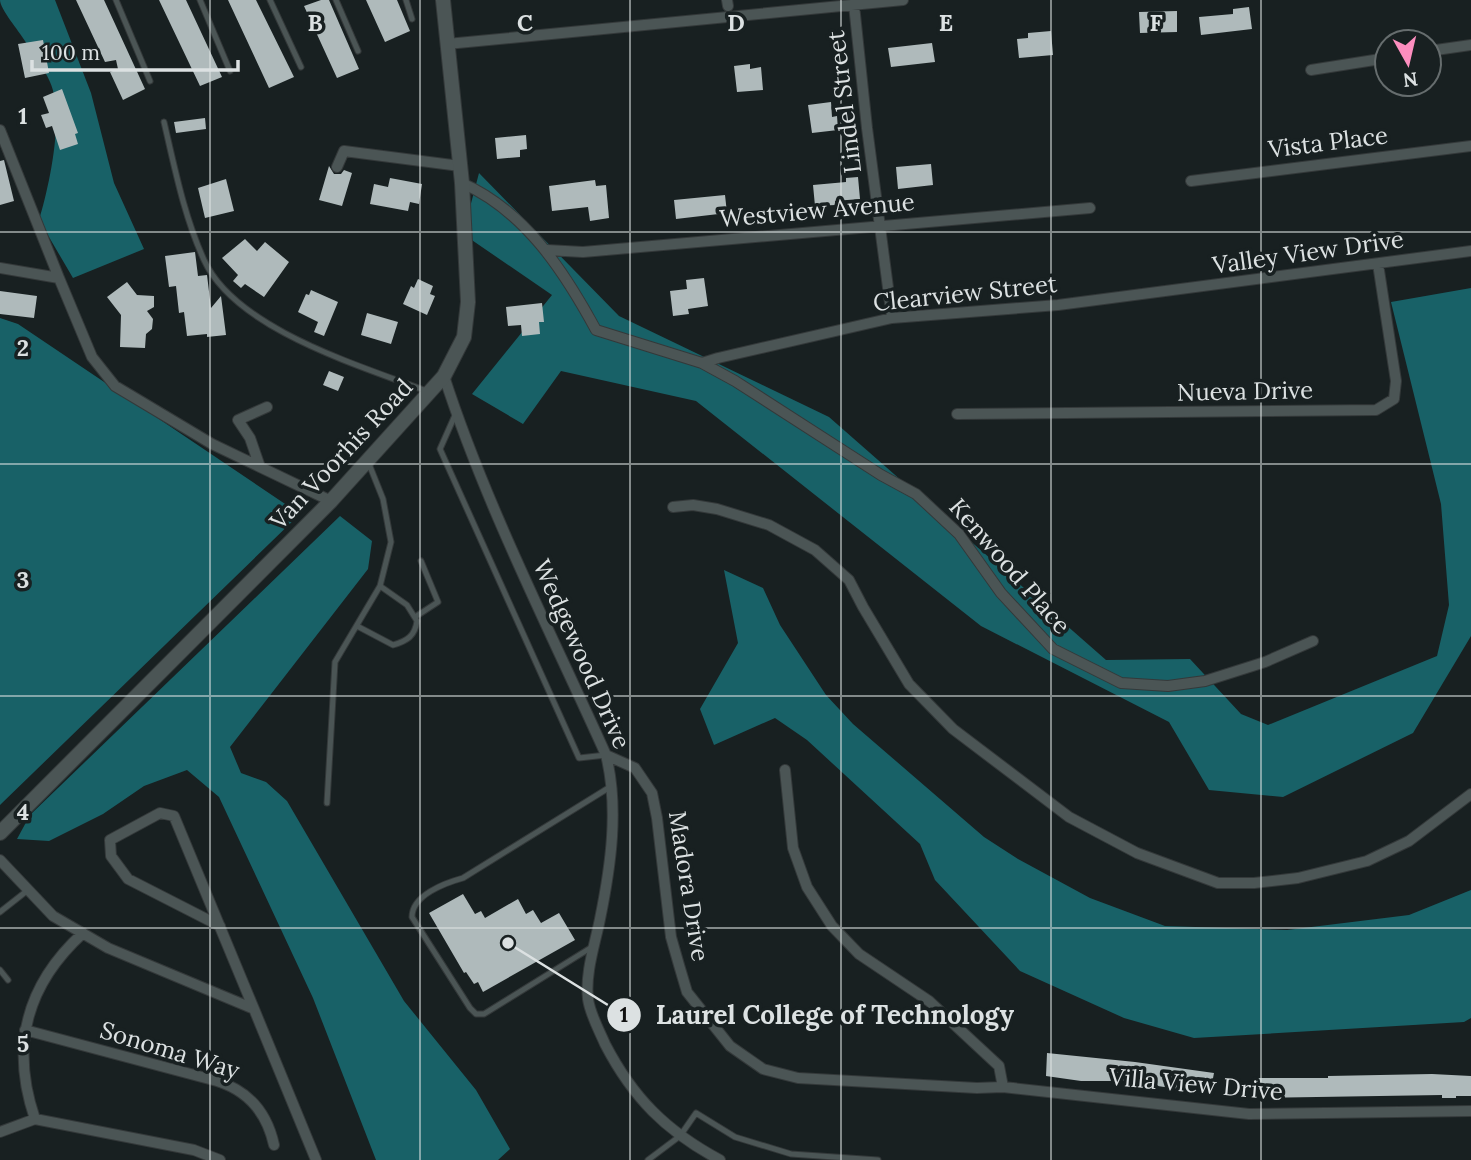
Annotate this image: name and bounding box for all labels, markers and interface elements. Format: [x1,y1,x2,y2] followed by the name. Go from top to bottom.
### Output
[307,8,323,37] text: B
[517,8,533,37] text: C
[727,8,745,37] text: D
[939,8,953,37] text: E
[1149,8,1163,37] text: F
[32,28,238,72] scale bar
[820,28,868,175] street label: Lindel Street
[1373,28,1443,98] north arrow
[42,39,100,66] text: 100 m
[1401,67,1419,93] text: N
[18,101,28,130] text: 1
[1266,119,1390,165] street label: Vista Place
[718,186,916,234] street label: Westview Avenue
[1209,223,1406,281] street label: Valley View Drive
[872,268,1059,318] street label: Clearview Street
[17,333,29,362] text: 2
[262,372,419,537] street label: Van Voorhis Road
[1177,374,1313,408] street label: Nueva Drive
[943,492,1077,640] street label: Kenwood Place
[526,555,638,753] street label: Wedgewood Drive
[17,565,29,594] text: 3
[17,797,29,826] text: 4
[662,809,716,963] street label: Madora Drive
[607,991,1028,1038] callout: Laurel College of Technology
[656,998,1015,1031] text: Laurel College of Technology
[620,1001,628,1028] text: 1
[97,1014,244,1086] street label: Sonoma Way
[17,1029,29,1058] text: 5
[1107,1061,1284,1107] street label: Villa View Drive

